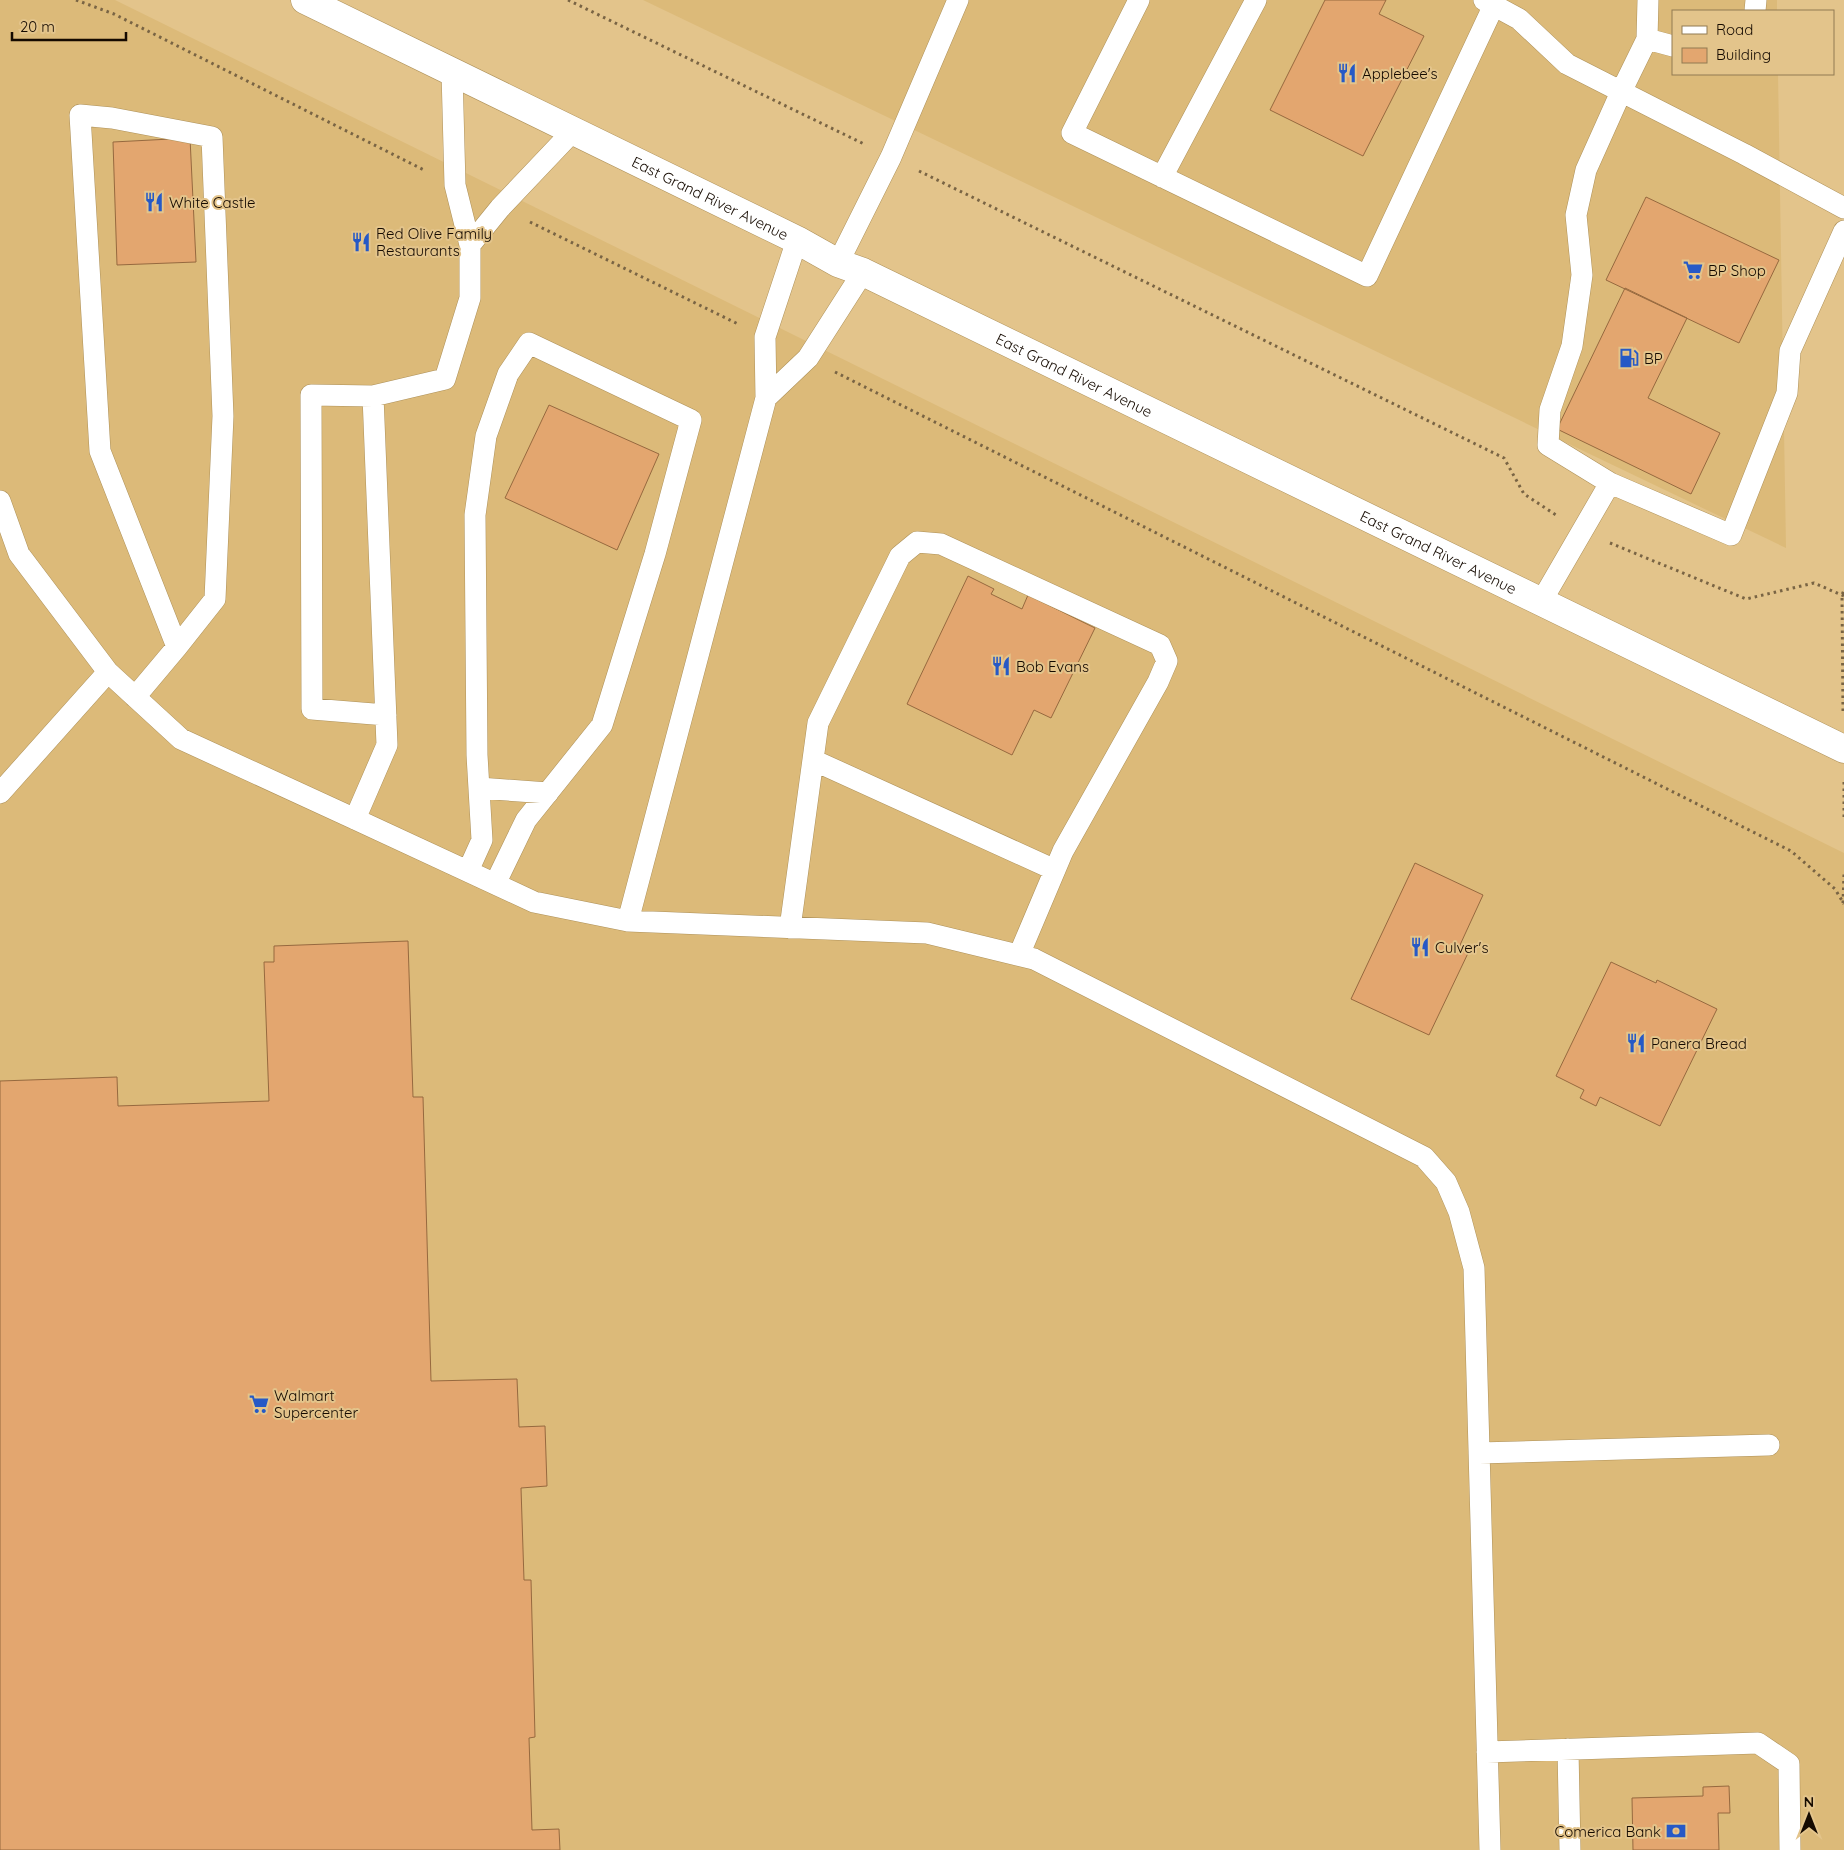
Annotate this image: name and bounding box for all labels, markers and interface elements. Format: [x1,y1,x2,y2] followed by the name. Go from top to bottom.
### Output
[12,10,126,42] scale bar
[1672,10,1834,75] legend
[20,17,55,36] text: 20 m
[1716,20,1753,39] text: Road
[1716,45,1771,64] text: Building
[1336,62,1358,84] restaurant icon: Applebee's
[1362,64,1438,83] place label: Applebee's
[629,152,792,244] street label: East Grand River Avenue
[143,191,165,213] restaurant icon: White Castle
[169,193,256,212] place label: White Castle
[376,224,492,260] place label: Red Olive Family Restaurants
[350,231,372,253] restaurant icon: Red Olive Family Restaurants
[1682,259,1704,281] supermarket icon: BP Shop
[1708,261,1766,280] place label: BP Shop
[993,329,1156,421] street label: East Grand River Avenue
[1618,347,1640,369] fuel station icon: BP
[1644,349,1663,368] place label: BP
[1357,506,1520,598] street label: East Grand River Avenue
[990,655,1012,677] restaurant icon: Bob Evans
[1016,657,1089,676] place label: Bob Evans
[1409,936,1431,958] restaurant icon: Culver's
[1435,938,1488,957] place label: Culver's
[1625,1032,1647,1054] restaurant icon: Panera Bread
[1651,1034,1747,1053] place label: Panera Bread
[274,1386,358,1422] place label: Walmart Supercenter
[248,1393,270,1415] supermarket icon: Walmart Supercenter
[1784,1790,1834,1840] north arrow
[1804,1793,1814,1811] text: N
[1665,1820,1687,1842] bank icon: Comerica Bank
[1554,1822,1661,1841] place label: Comerica Bank

